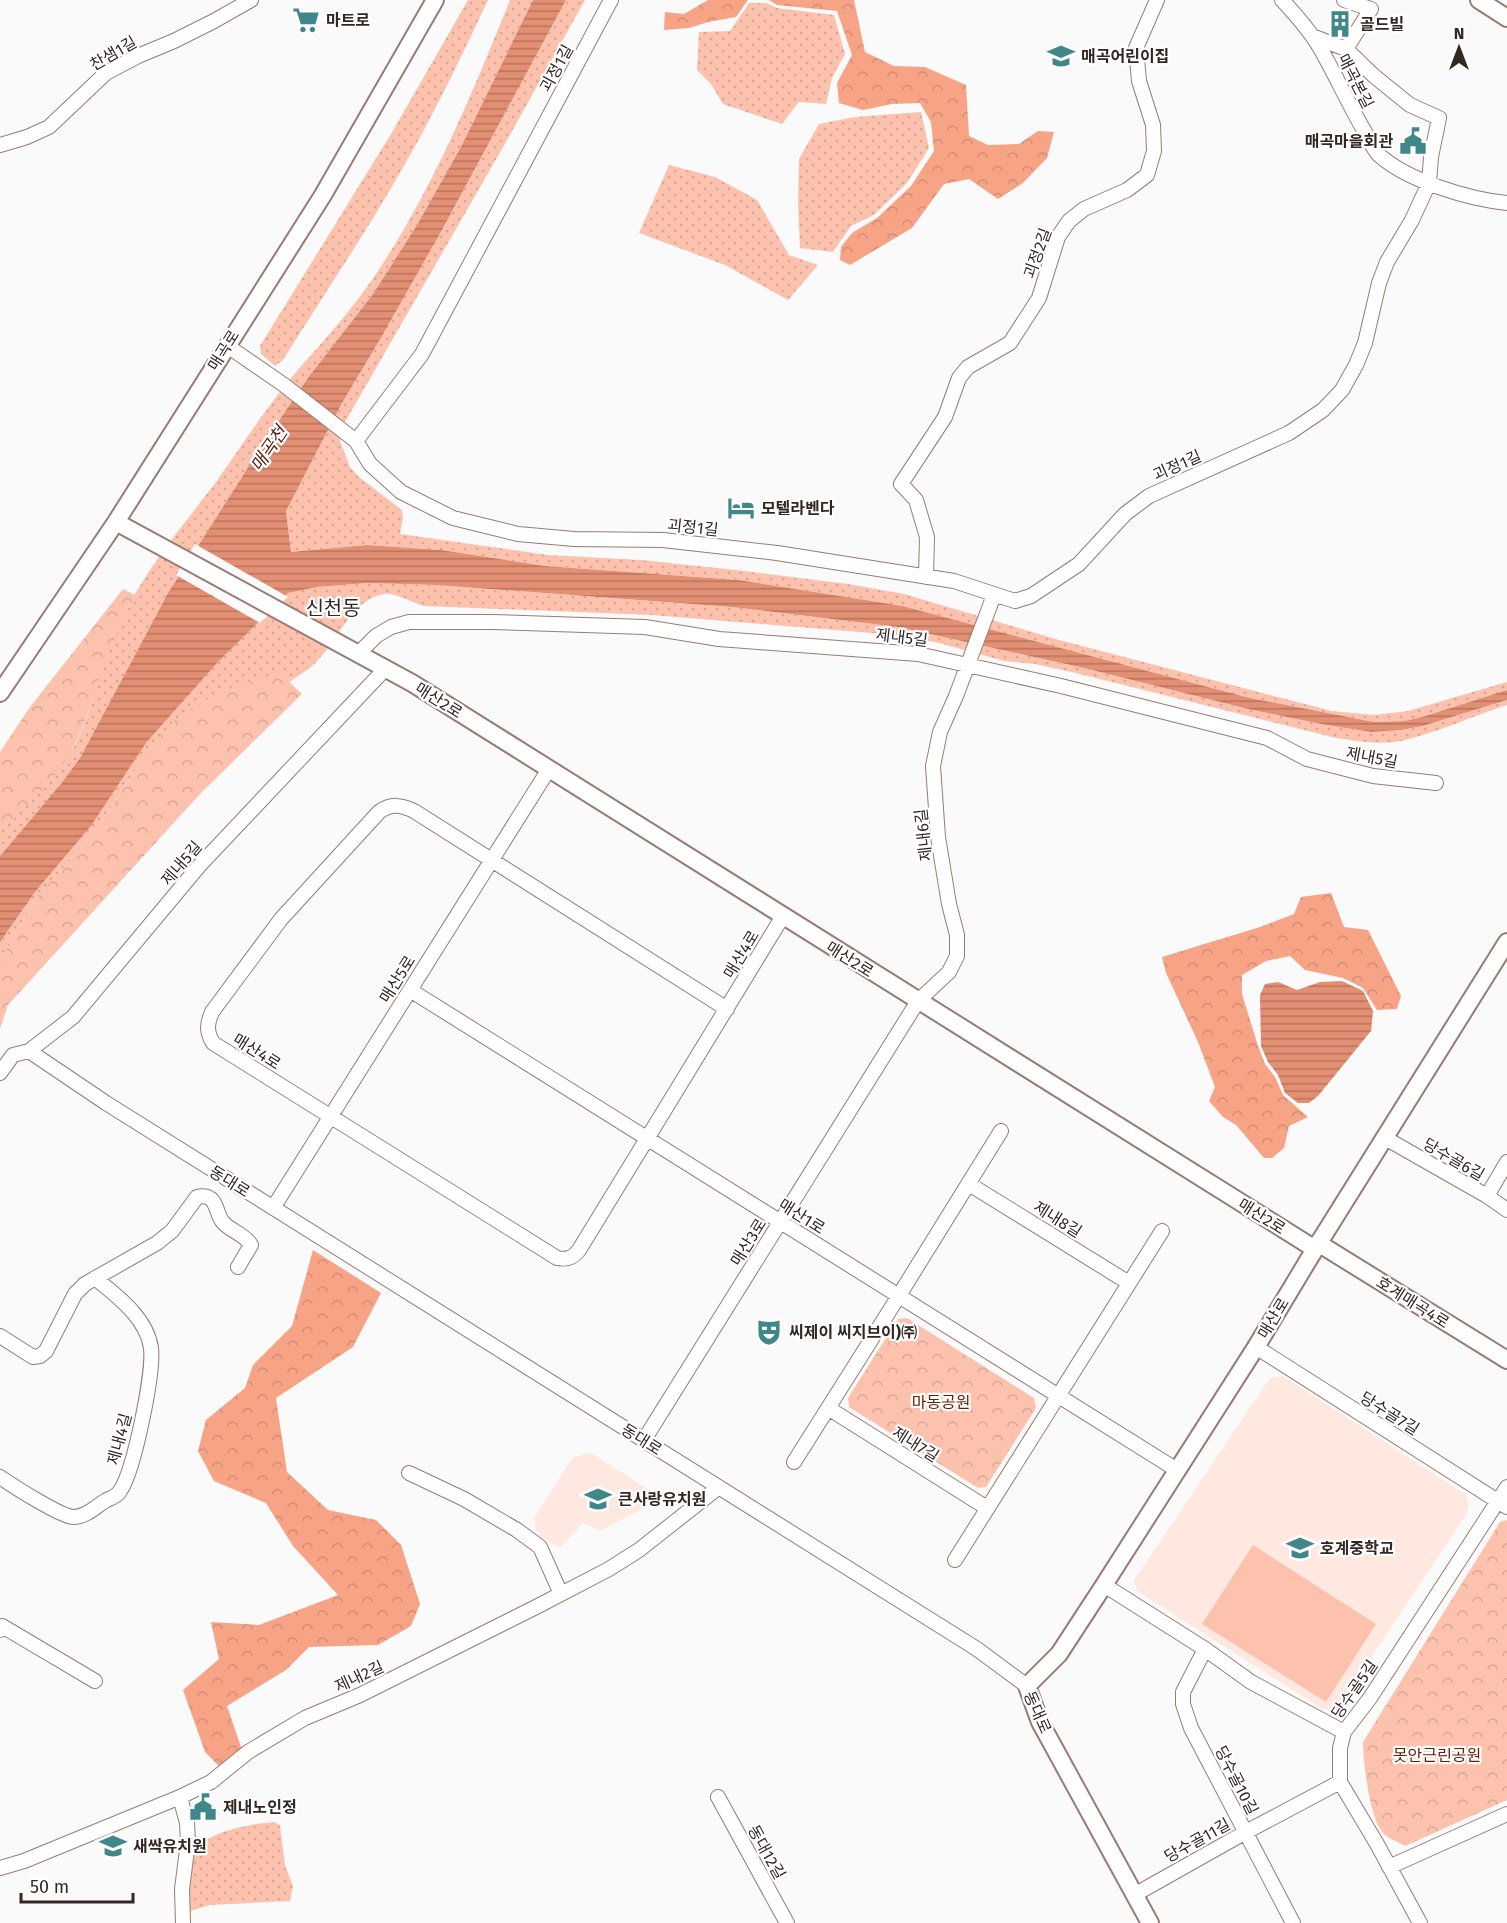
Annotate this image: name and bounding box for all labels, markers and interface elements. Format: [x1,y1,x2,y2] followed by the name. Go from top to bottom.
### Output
[291,5,321,35] supermarket icon: 마트로
[1325,9,1355,39] building icon: 골드빌
[326,11,370,30] place label: 마트로
[1360,15,1404,34] place label: 골드빌
[1429,18,1489,78] north arrow
[1454,24,1464,43] text: N
[86,32,140,74] street label: 찬샘1길
[536,41,577,95] street label: 괴정1길
[1046,41,1076,71] school or university icon: 매곡어린이집
[1081,47,1169,66] place label: 매곡어린이집
[1334,51,1377,112] street label: 매곡본길
[1398,126,1428,156] public building icon: 매곡마을회관
[1305,132,1393,151] place label: 매곡마을회관
[1020,225,1055,281] street label: 괴정2길
[204,326,243,374] street label: 매곡로
[246,420,293,476] water label: 매곡천
[1150,446,1204,485] street label: 괴정1길
[726,493,756,523] hotel icon: 모텔라벤다
[761,499,835,518] place label: 모텔라벤다
[667,515,719,540] street label: 괴정1길
[305,596,361,620] district label: 신천동
[875,625,929,650] street label: 제내5길
[412,679,466,722] street label: 매산2로
[1344,743,1399,772] street label: 제내5길
[911,808,936,862] street label: 제내6길
[157,837,206,889] street label: 제내5길
[720,927,763,982] street label: 매산4로
[823,938,877,981] street label: 매산2로
[376,952,419,1006] street label: 매산5로
[229,1029,284,1074] street label: 매산4로
[1420,1134,1488,1185] street label: 당수골6길
[206,1162,254,1201] street label: 동대로
[775,1195,829,1238] street label: 매산1로
[1235,1195,1289,1238] street label: 매산2로
[1030,1197,1085,1242] street label: 제내8길
[727,1215,770,1269] street label: 매산3로
[1373,1273,1453,1332] street label: 호계매곡4로
[1254,1294,1293,1342] street label: 매산로
[754,1317,784,1347] theatre icon: 씨제이 씨지브이)㈜
[789,1323,917,1342] place label: 씨제이 씨지브이)㈜
[1357,1388,1423,1439] street label: 당수골7길
[912,1393,970,1412] park label: 마동공원
[103,1411,135,1467] street label: 제내4길
[618,1420,666,1459] street label: 동대로
[889,1423,943,1466] street label: 제내7길
[583,1484,613,1514] school or university icon: 큰사랑유치원
[618,1490,706,1509] place label: 큰사랑유치원
[1285,1533,1315,1563] school or university icon: 호계중학교
[1320,1539,1394,1558] place label: 호계중학교
[1327,1656,1381,1722] street label: 당수골5길
[332,1657,387,1696] street label: 제내2길
[1020,1688,1055,1736] street label: 동대로
[1211,1743,1262,1818] street label: 당수골10길
[1393,1746,1481,1765] park label: 못안근린공원
[188,1792,218,1822] public building icon: 제내노인정
[223,1798,297,1817] place label: 제내노인정
[1161,1815,1234,1866] street label: 당수골11길
[744,1822,789,1883] street label: 동대12길
[98,1831,128,1861] school or university icon: 새싹유치원
[133,1837,207,1856] place label: 새싹유치원
[21,1866,134,1904] scale bar
[30,1876,69,1898] text: 50 m

